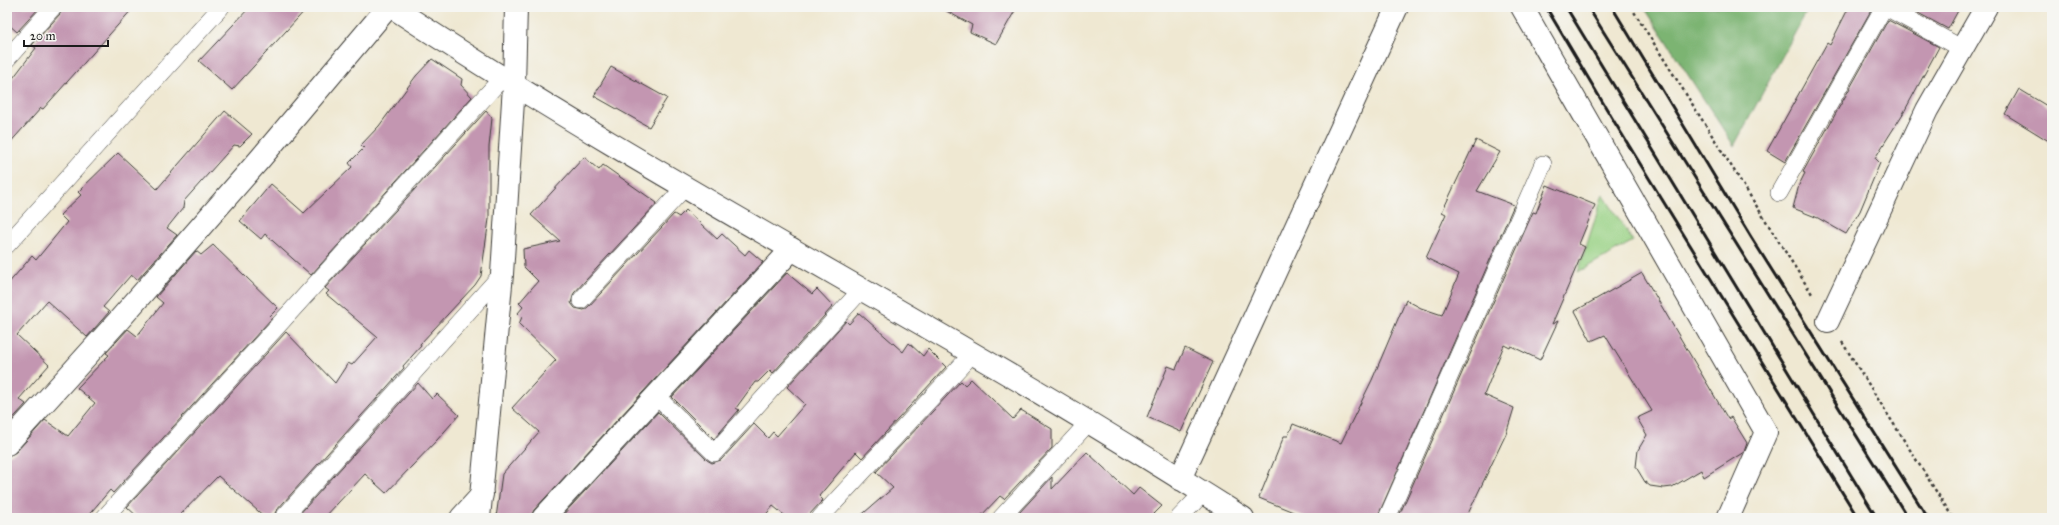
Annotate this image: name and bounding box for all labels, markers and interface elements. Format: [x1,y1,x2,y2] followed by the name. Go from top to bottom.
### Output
[24,22,108,48] scale bar
[30,29,56,43] text: 20 m

